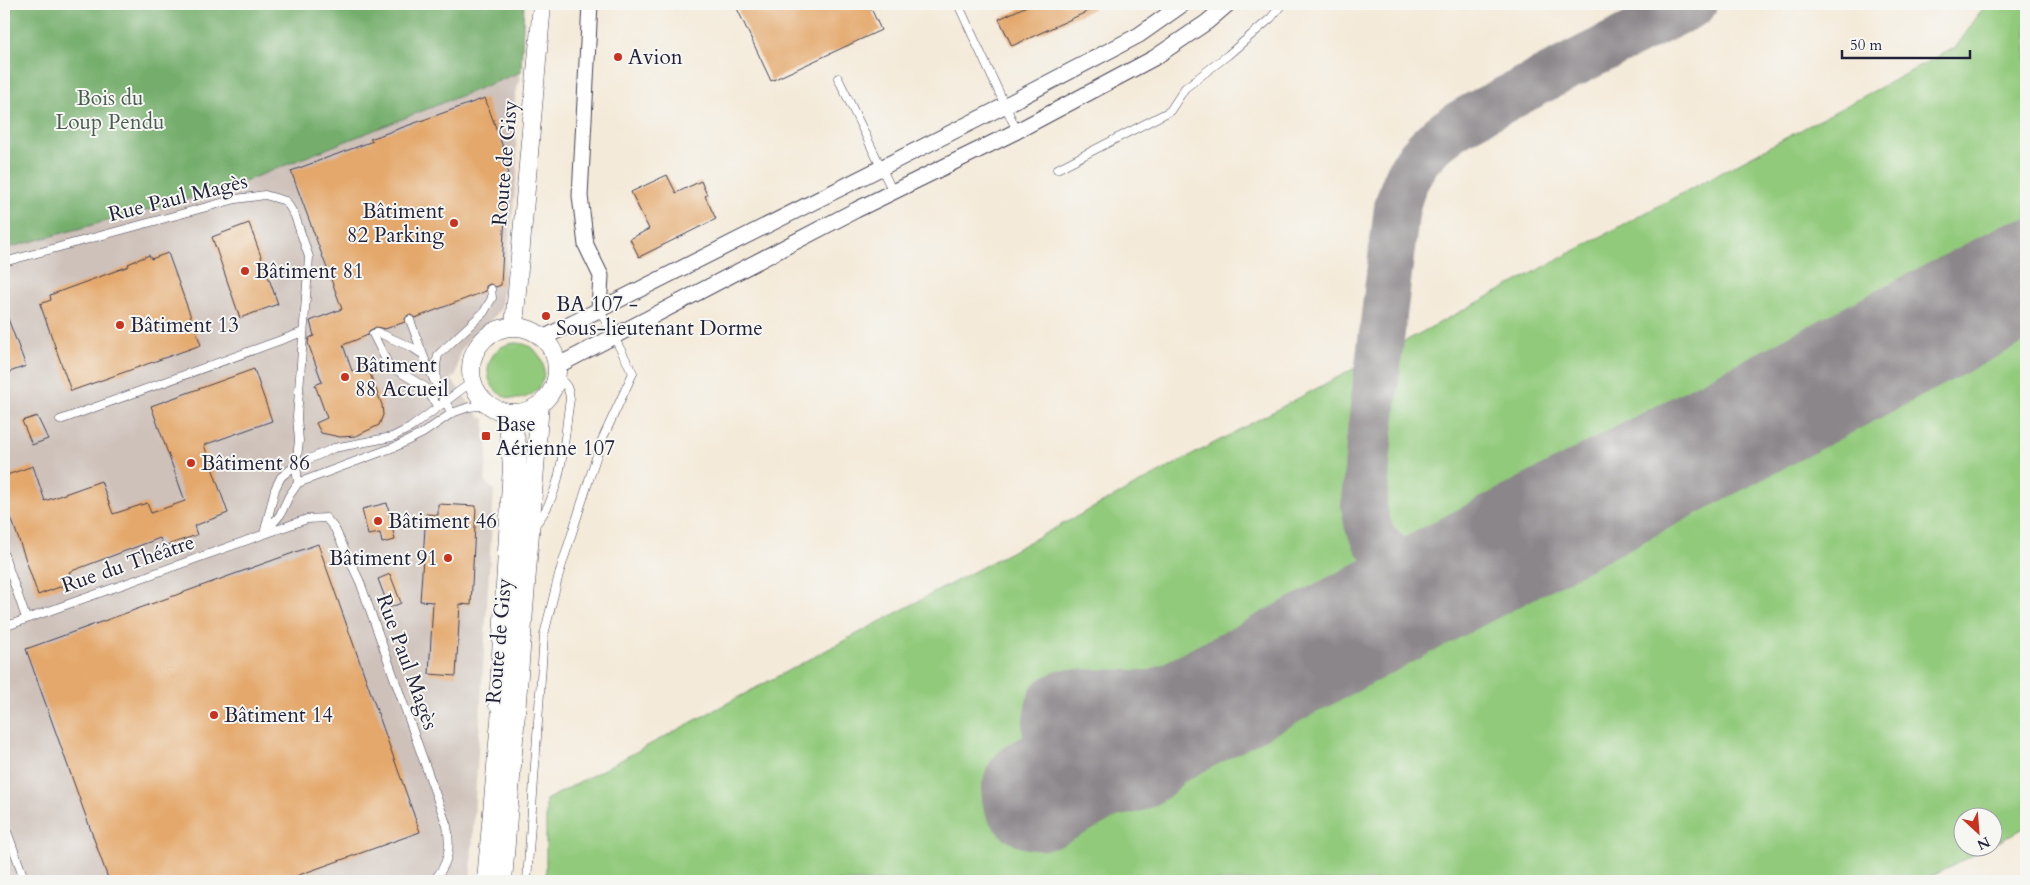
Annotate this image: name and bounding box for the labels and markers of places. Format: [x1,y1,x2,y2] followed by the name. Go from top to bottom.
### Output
[628,43,683,72] place label: Avion
[612,51,624,63] marker: Avion
[347,197,444,250] place label: Bâtiment 82 Parking
[448,217,460,229] marker: Bâtiment 82 Parking
[255,257,364,286] place label: Bâtiment 81
[239,265,251,277] marker: Bâtiment 81
[556,290,763,343] place label: BA 107 - Sous-lieutenant Dorme
[540,310,552,322] marker: BA 107 - Sous-lieutenant Dorme
[130,311,239,340] place label: Bâtiment 13
[114,319,126,331] marker: Bâtiment 13
[355,351,449,404] place label: Bâtiment 88 Accueil
[339,371,351,383] marker: Bâtiment 88 Accueil
[496,410,615,463] place label: Base Aérienne 107
[480,430,492,442] marker: Base Aérienne 107
[201,449,310,478] place label: Bâtiment 86
[185,457,197,469] marker: Bâtiment 86
[388,507,497,536] place label: Bâtiment 46
[372,515,384,527] marker: Bâtiment 46
[329,544,438,573] place label: Bâtiment 91
[442,552,454,564] marker: Bâtiment 91
[224,701,333,730] place label: Bâtiment 14
[208,709,220,721] marker: Bâtiment 14

